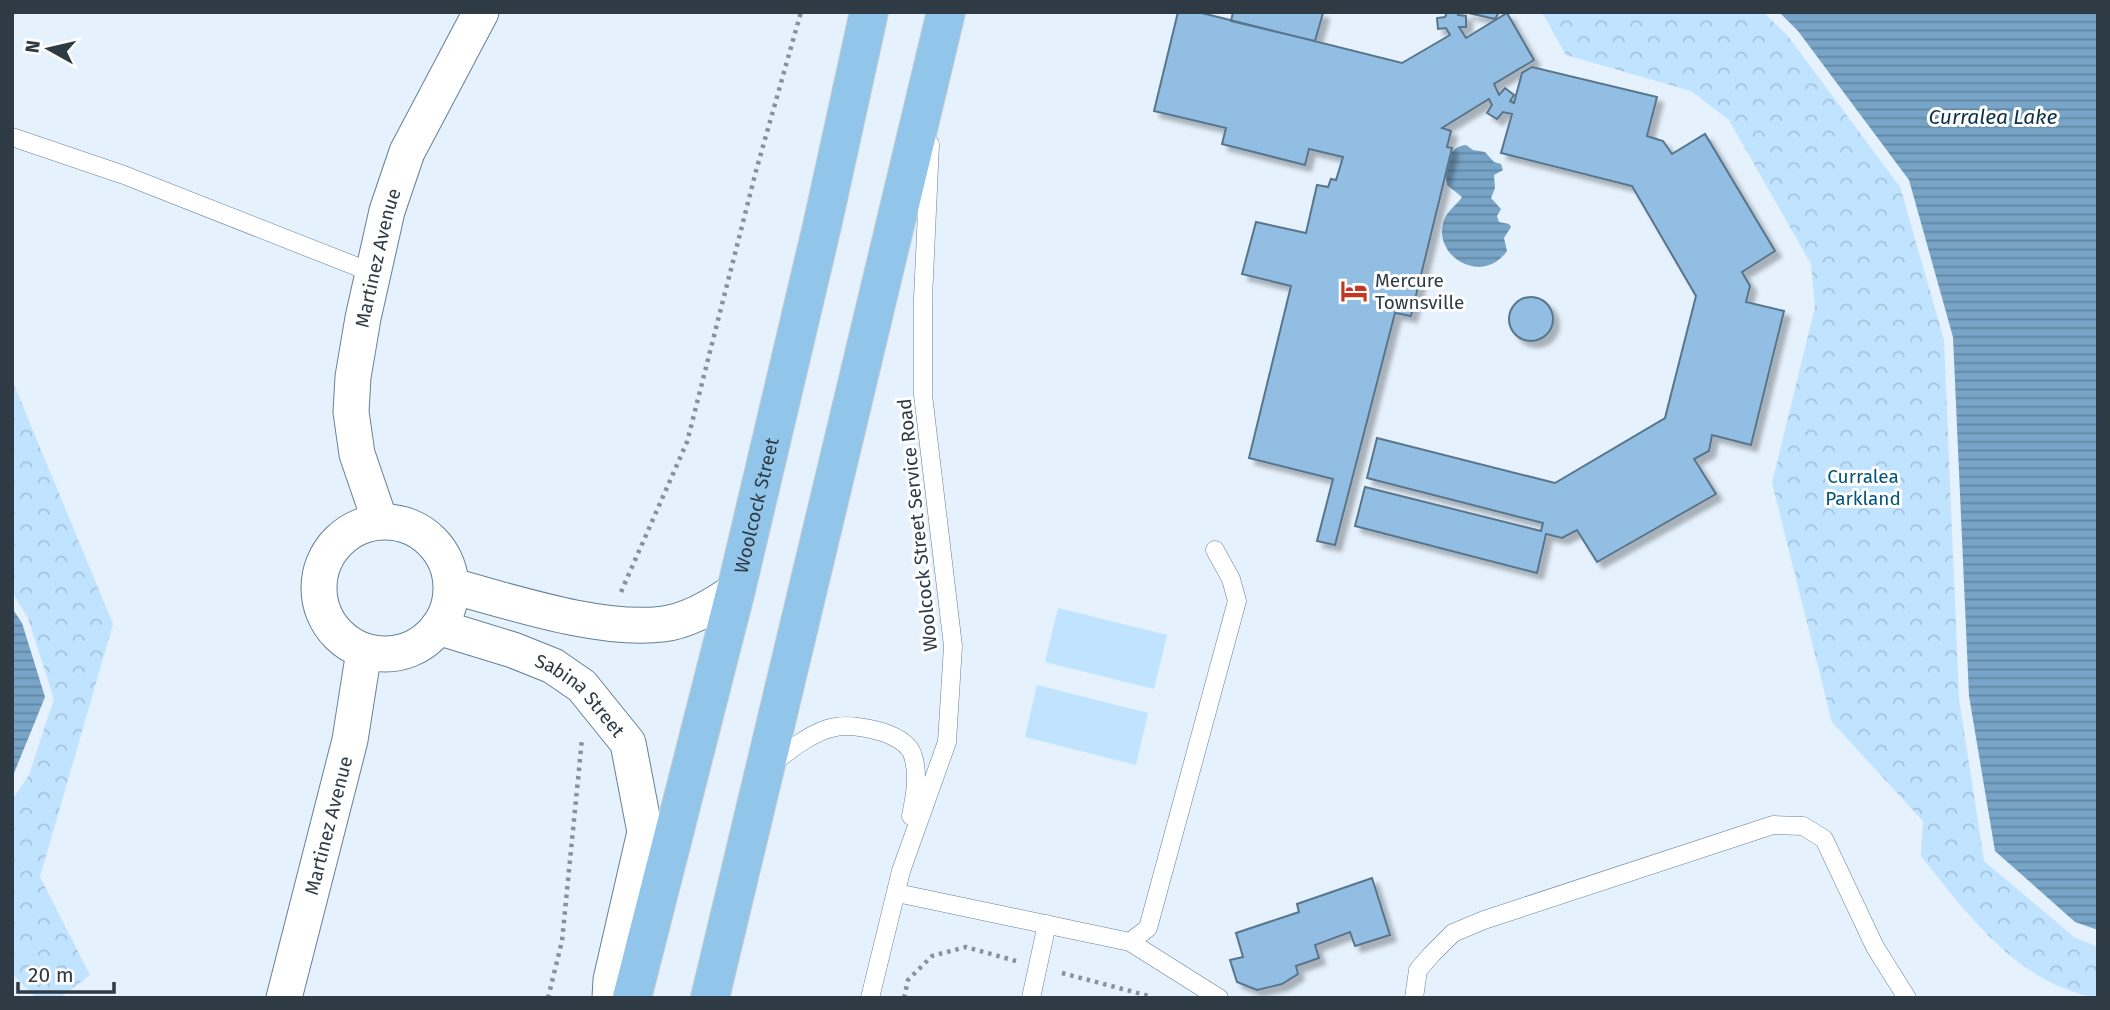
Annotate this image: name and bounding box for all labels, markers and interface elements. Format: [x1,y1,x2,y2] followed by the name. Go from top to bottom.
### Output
[14,14,84,84] north arrow
[20,39,45,55] text: N
[1929,104,2058,130] water label: Curralea Lake
[351,185,406,329] street label: Martinez Avenue
[1375,269,1464,314] place label: Mercure Townsville
[1339,276,1369,306] hotel icon: Mercure Townsville
[893,397,942,652] street label: Woolcock Street Service Road
[729,435,784,576] street label: Woolcock Street
[1825,465,1901,510] park label: Curralea Parkland
[532,649,630,742] street label: Sabina Street
[300,754,357,898] street label: Martinez Avenue
[18,950,114,994] scale bar
[28,962,74,988] text: 20 m

